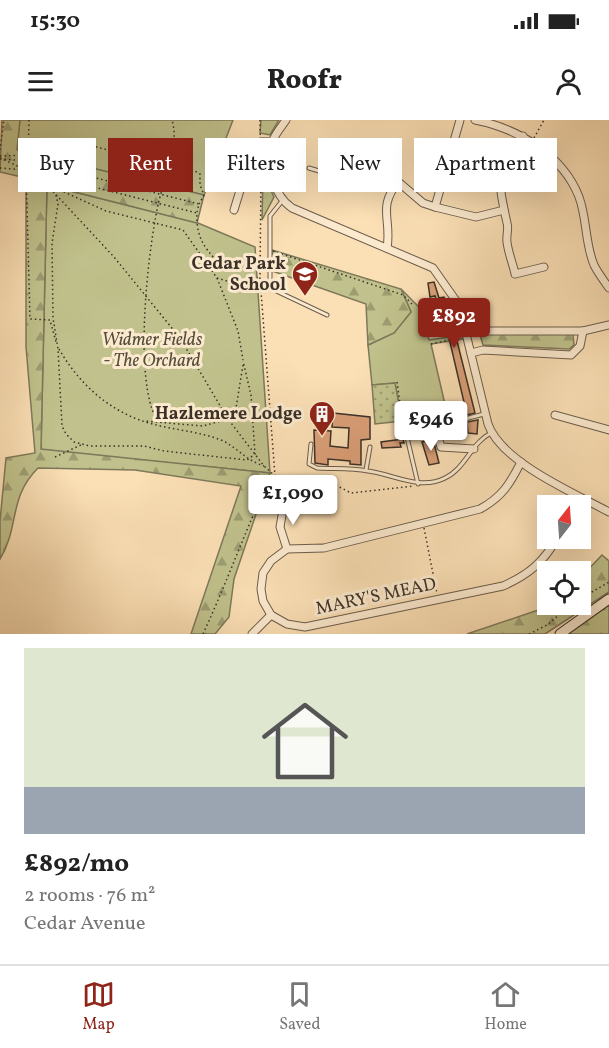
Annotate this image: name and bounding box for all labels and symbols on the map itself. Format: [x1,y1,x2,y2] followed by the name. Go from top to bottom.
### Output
[192,252,286,298] place label: Cedar Park School
[290,259,320,297] school or university icon: Cedar Park School
[418,298,490,349] pin: £892
[102,328,203,374] park label: Widmer Fields - The Orchard
[307,399,337,437] building icon: Hazlemere Lodge
[395,401,467,452] pin: £946
[155,402,302,427] place label: Hazlemere Lodge
[244,475,342,526] pin: £1,090
[537,495,591,549] north arrow
[313,572,439,622] street label: MARY'S MEAD

